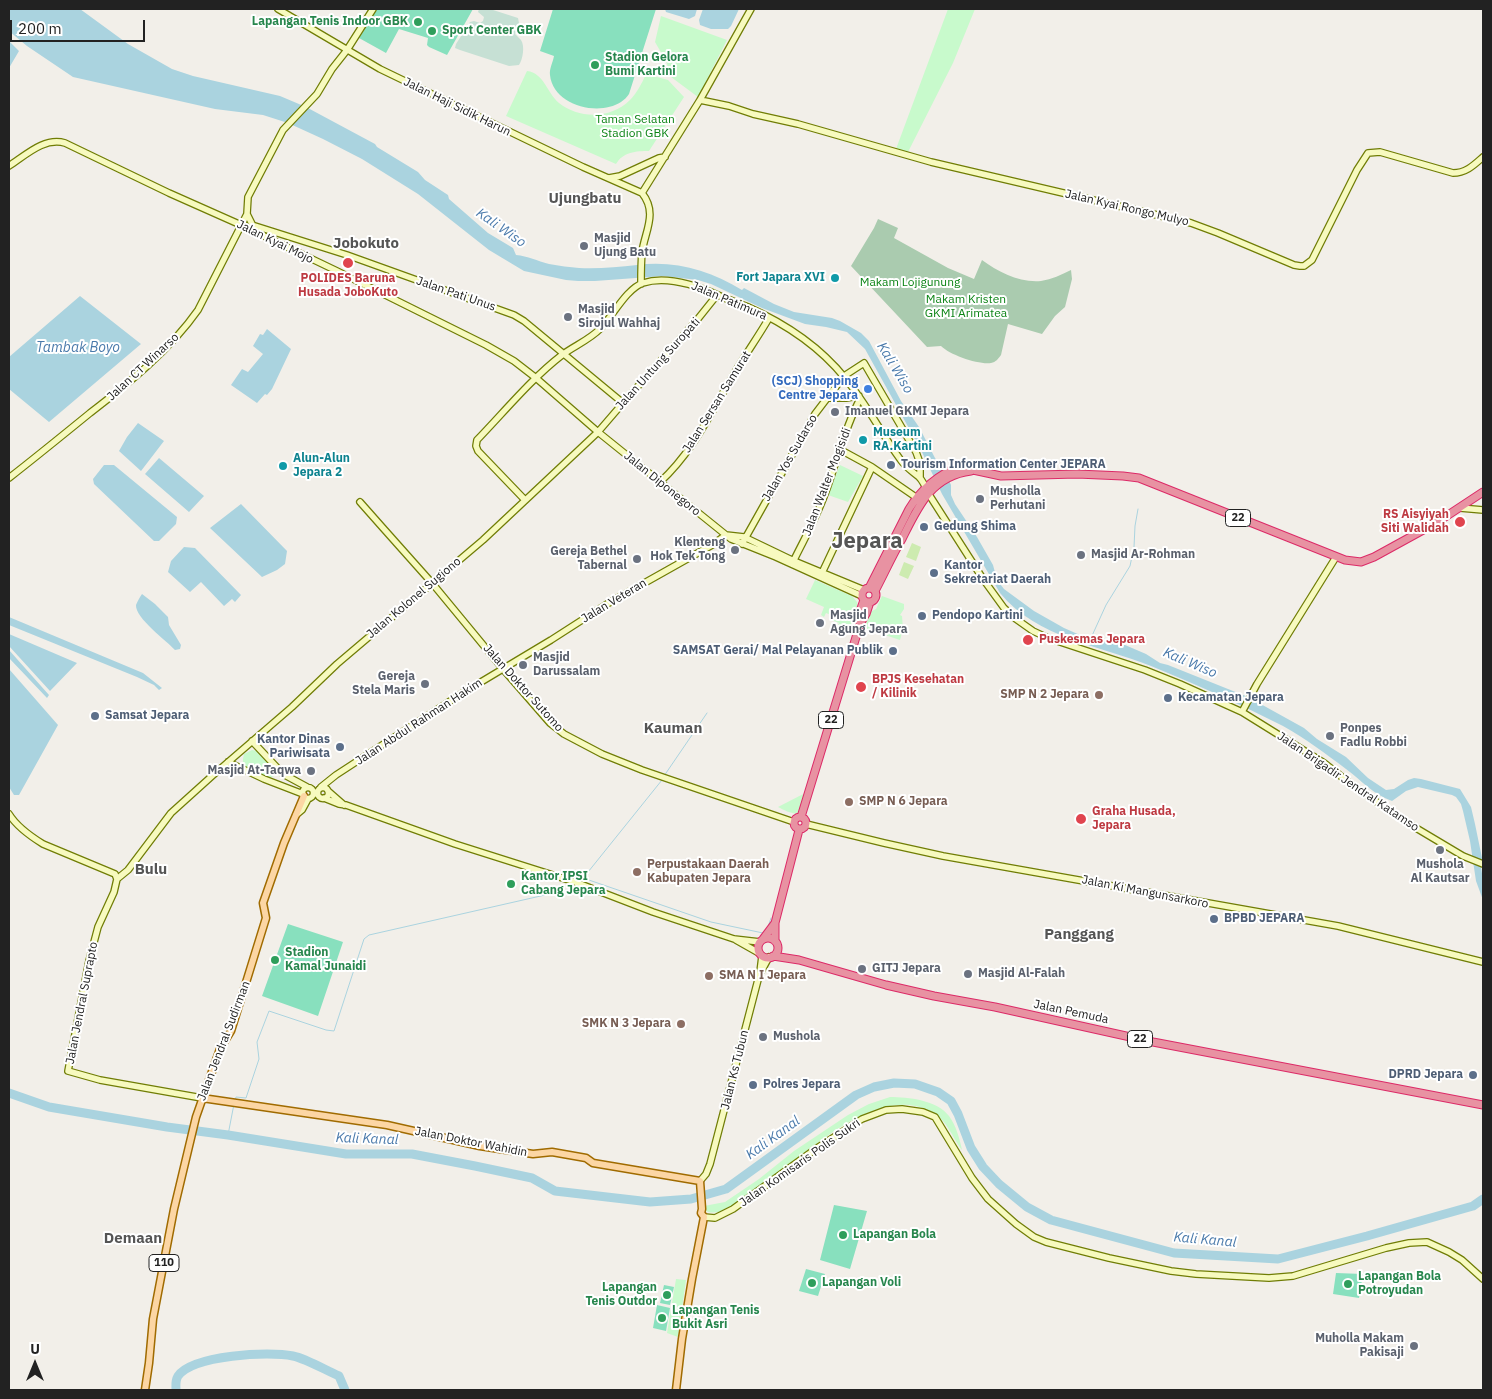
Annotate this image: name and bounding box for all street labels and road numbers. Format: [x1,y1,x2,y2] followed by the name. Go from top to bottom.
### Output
[401,75,513,139] street label: Jalan Haji Sidik Harun
[1064,187,1190,229] street label: Jalan Kyai Rongo Mulyo
[234,217,316,267] street label: Jalan Kyai Mojo
[414,274,498,314] street label: Jalan Pati Unus
[689,279,769,323] street label: Jalan Patimura
[613,315,703,413] street label: Jalan Untung Suropati
[104,330,182,404] street label: Jalan CT Winarso
[680,348,754,456] street label: Jalan Sersan Samurat
[759,412,821,504] street label: Jalan Yos Sudarso
[800,426,854,538] street label: Jalan Walter Mogisidi
[621,449,703,519] street label: Jalan Diponegoro
[1226,509,1250,526] road number: 22
[364,554,464,642] street label: Jalan Kolonel Sugiono
[579,576,649,626] street label: Jalan Veteran
[480,641,566,735] street label: Jalan Doktor Sutomo
[353,676,485,768] street label: Jalan Abdul Rahman Hakim
[818,712,844,728] road number: 22
[1274,729,1422,835] street label: Jalan Brigadir Jendral Katamso
[1080,873,1210,911] street label: Jalan Ki Mangunsarkoro
[63,941,101,1065] street label: Jalan Jendral Suprapto
[195,979,253,1103] street label: Jalan Jendral Sudirman
[1032,997,1110,1027] street label: Jalan Pemuda
[718,1029,752,1111] street label: Jalan Ks Tubun
[1128,1030,1152,1048] road number: 22
[737,1116,863,1210] street label: Jalan Komisaris Polis Sukri
[413,1124,529,1160] street label: Jalan Doktor Wahidin
[149,1254,179,1272] road number: 110

